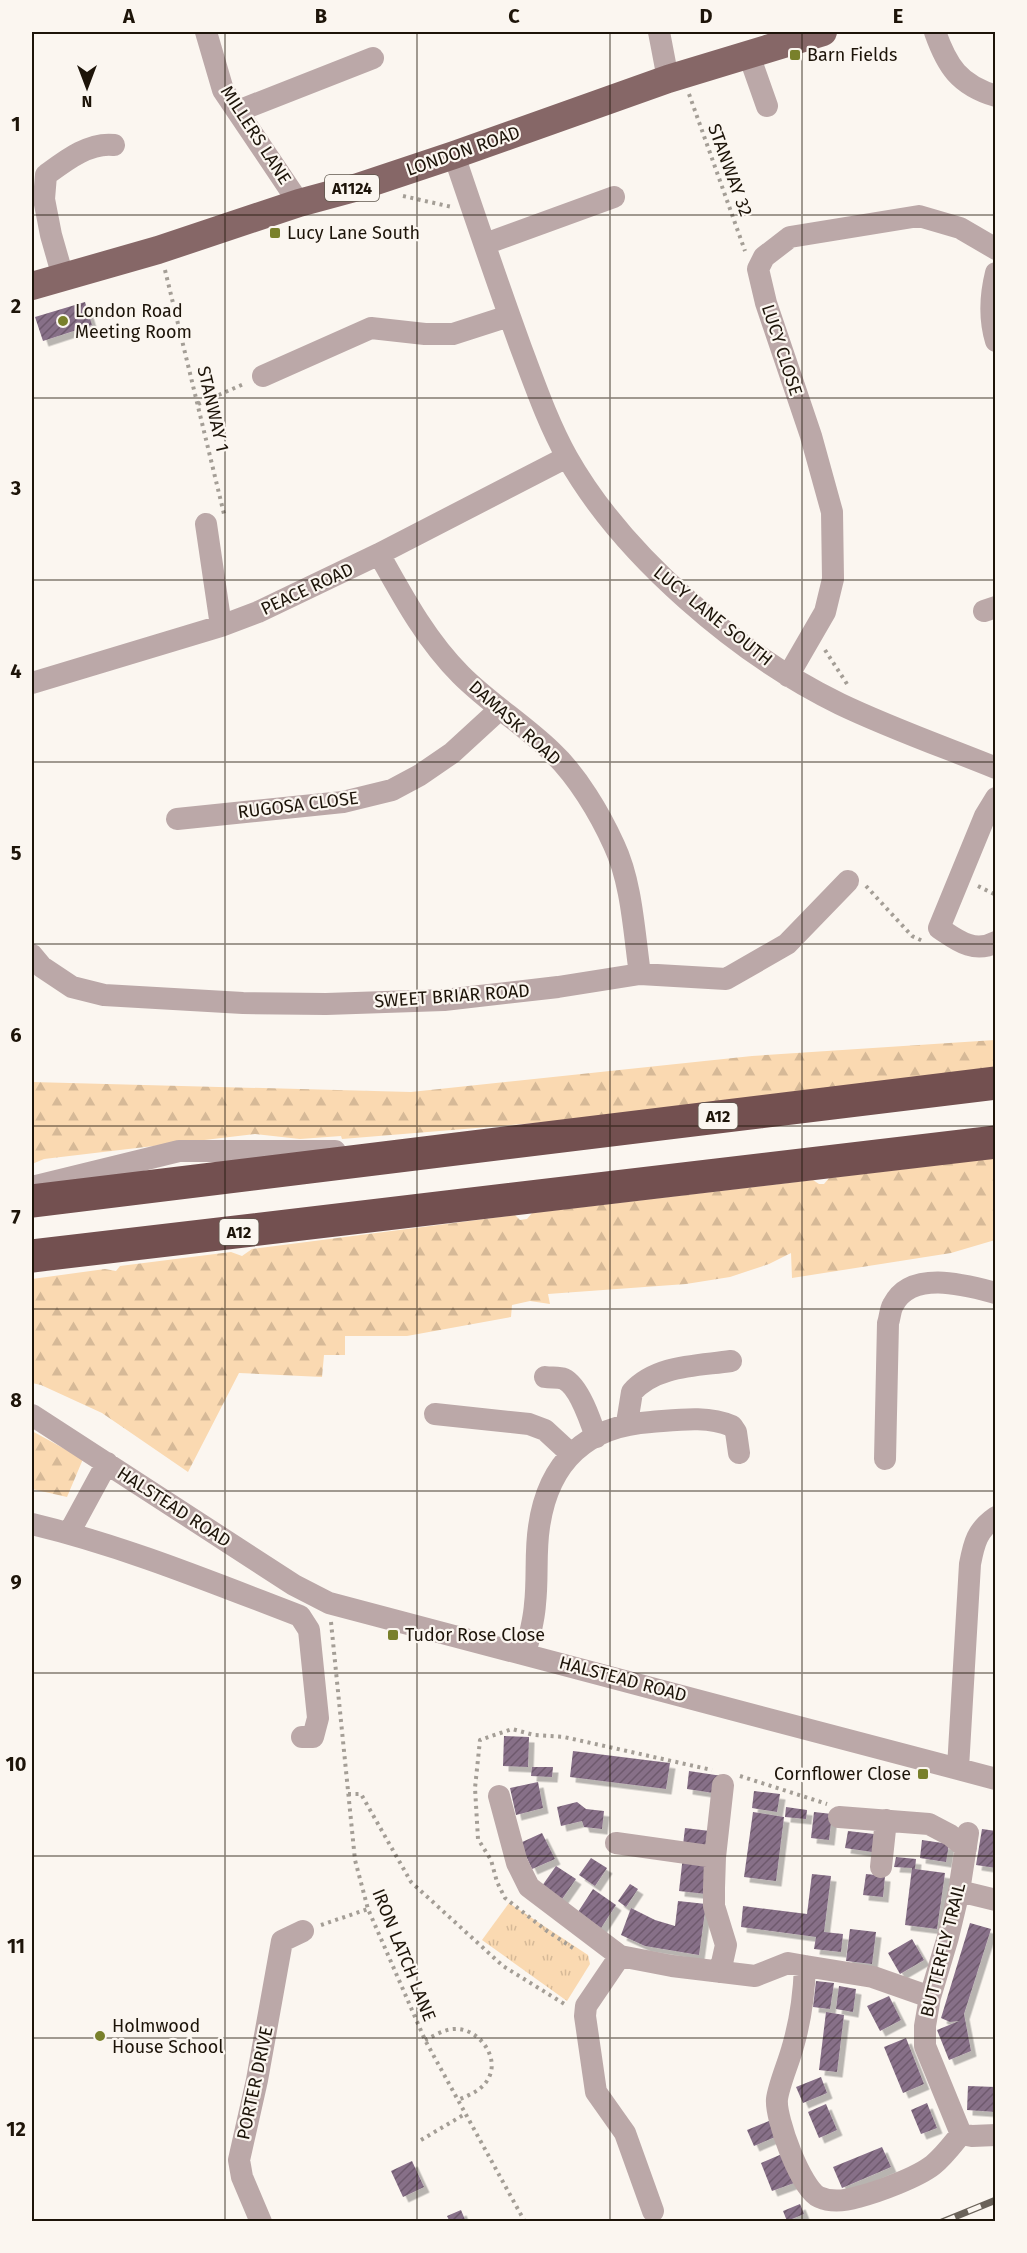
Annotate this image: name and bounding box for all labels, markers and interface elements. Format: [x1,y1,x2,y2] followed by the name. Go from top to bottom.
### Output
[122,4,136,28] text: A
[315,4,327,28] text: B
[508,4,520,28] text: C
[699,4,713,28] text: D
[893,4,903,28] text: E
[807,44,897,66] place label: Barn Fields
[788,48,802,62] marker: Barn Fields
[57,57,117,117] north arrow
[216,81,296,189] street label: MILLERS LANE
[82,92,92,111] text: N
[11,112,21,136] text: 1
[403,121,523,181] street label: LONDON ROAD
[703,121,757,219] street label: STANWAY 32
[325,175,379,201] road number: A1124
[287,222,420,244] place label: Lucy Lane South
[268,226,282,240] marker: Lucy Lane South
[11,294,21,318] text: 2
[75,300,192,343] place label: London Road Meeting Room
[757,301,807,399] street label: LUCY CLOSE
[56,314,70,328] marker: London Road Meeting Room
[192,364,234,454] street label: STANWAY 1
[10,476,21,500] text: 3
[257,558,357,620] street label: PEACE ROAD
[649,561,777,671] street label: LUCY LANE SOUTH
[10,659,22,683] text: 4
[464,676,566,770] street label: DAMASK ROAD
[236,787,360,823] street label: RUGOSA CLOSE
[11,841,22,865] text: 5
[373,980,531,1012] street label: SWEET BRIAR ROAD
[10,1023,22,1047] text: 6
[698,1103,738,1129] road number: A12
[11,1205,21,1229] text: 7
[220,1219,258,1245] road number: A12
[10,1388,22,1412] text: 8
[113,1462,235,1552] street label: HALSTEAD ROAD
[10,1570,22,1594] text: 9
[405,1624,545,1646] place label: Tudor Rose Close
[386,1628,400,1642] marker: Tudor Rose Close
[557,1651,689,1707] street label: HALSTEAD ROAD
[6,1752,26,1776] text: 10
[774,1763,911,1785] place label: Cornflower Close
[916,1767,930,1781] marker: Cornflower Close
[916,1881,970,2019] street label: BUTTERFLY TRAIL
[367,1886,441,2024] street label: IRON LATCH LANE
[7,1934,25,1958] text: 11
[112,2015,223,2058] place label: Holmwood House School
[232,2024,278,2142] street label: PORTER DRIVE
[93,2029,107,2043] marker: Holmwood House School
[6,2117,26,2141] text: 12

